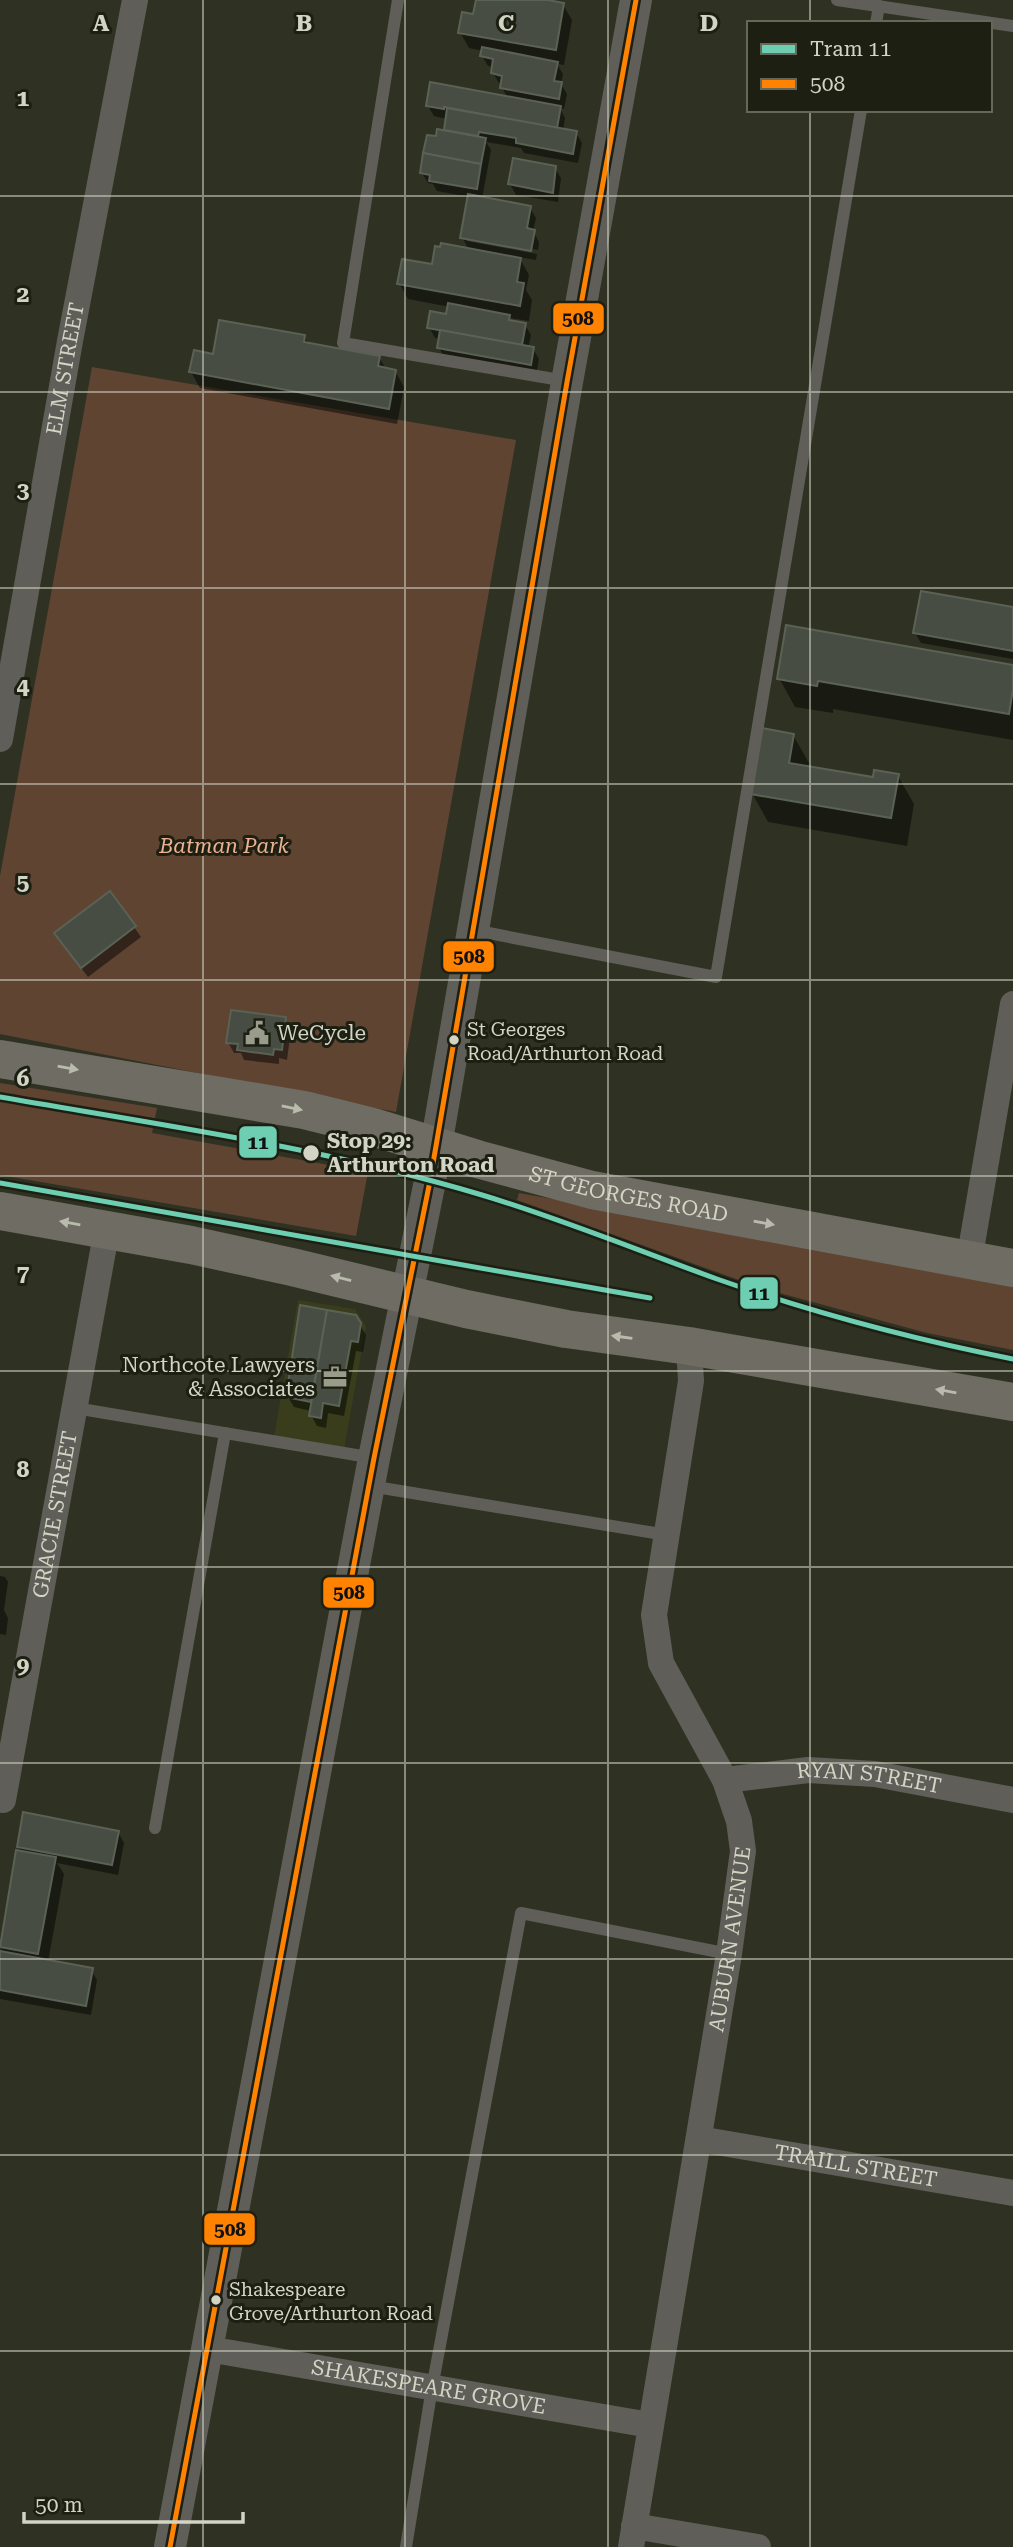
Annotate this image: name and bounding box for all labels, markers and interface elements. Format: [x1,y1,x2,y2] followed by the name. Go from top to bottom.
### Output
[93,10,110,37] text: A
[296,10,312,37] text: B
[498,10,514,37] text: C
[700,10,718,37] text: D
[747,21,992,112] legend
[810,37,892,61] text: Tram 11
[810,72,845,96] text: 508
[17,85,30,112] text: 1
[17,281,29,308] text: 2
[42,301,89,437] street label: ELM STREET
[552,302,605,335] line badge: 508
[562,307,594,330] text: 508
[17,477,30,504] text: 3
[17,673,30,700] text: 4
[158,834,289,858] park label: Batman Park
[17,869,30,896] text: 5
[442,940,495,973] line badge: 508
[453,945,485,968] text: 508
[467,1018,663,1065] place label: St Georges Road/Arthurton Road
[243,1019,271,1047] public building icon: WeCycle
[277,1021,366,1045] place label: WeCycle
[447,1033,461,1047] marker: St Georges Road/Arthurton Road
[57,1063,79,1074] one-way arrow
[17,1065,30,1092] text: 6
[281,1102,303,1113] one-way arrow
[238,1125,278,1159] line badge: 11
[327,1129,494,1177] place label: Stop 29: Arthurton Road
[247,1131,269,1154] text: 11
[301,1143,321,1163] marker: Stop 29: Arthurton Road
[526,1162,730,1227] street label: ST GEORGES ROAD
[59,1217,81,1228] one-way arrow
[753,1218,775,1229] one-way arrow
[17,1260,30,1287] text: 7
[329,1272,351,1283] one-way arrow
[739,1276,779,1310] line badge: 11
[748,1282,770,1305] text: 11
[610,1331,632,1342] one-way arrow
[122,1353,315,1401] place label: Northcote Lawyers & Associates
[321,1363,349,1391] office icon: Northcote Lawyers & Associates
[935,1385,957,1396] one-way arrow
[28,1429,82,1600] street label: GRACIE STREET
[17,1456,30,1483] text: 8
[322,1576,375,1609] line badge: 508
[333,1581,365,1604] text: 508
[17,1652,30,1679] text: 9
[795,1758,943,1798] street label: RYAN STREET
[704,1845,756,2034] street label: AUBURN AVENUE
[772,2140,939,2192] street label: TRAILL STREET
[203,2212,256,2246] line badge: 508
[214,2218,246,2241] text: 508
[229,2278,433,2325] place label: Shakespeare Grove/Arthurton Road
[209,2293,223,2307] marker: Shakespeare Grove/Arthurton Road
[310,2355,548,2419] street label: SHAKESPEARE GROVE
[24,2480,243,2524] scale bar
[35,2493,83,2517] text: 50 m

